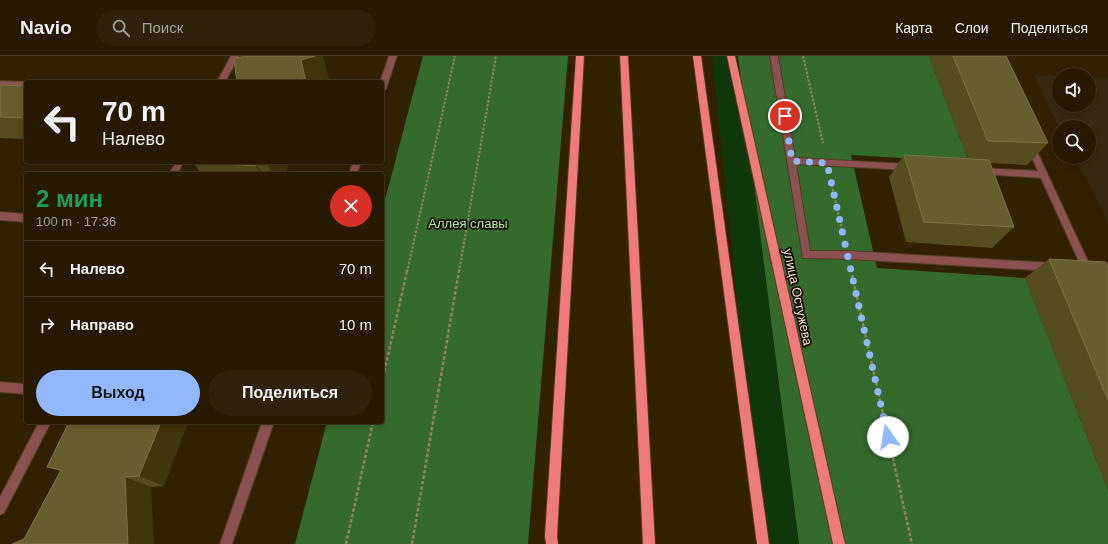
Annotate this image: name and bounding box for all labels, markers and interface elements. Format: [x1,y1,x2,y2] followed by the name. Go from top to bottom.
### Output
[96,10,376,46] search box
[20,17,72,38] text: Navio
[110,17,132,39] icon: search
[142,19,183,36] text: Поиск
[895,20,933,36] text: Карта
[955,20,989,36] text: Слои
[1011,20,1088,36] text: Поделиться
[1052,68,1096,164] map controls
[1052,68,1096,112] button: sound
[36,96,88,148] icon: left
[102,96,166,127] text: 70 m
[768,99,802,133] pin
[774,105,796,127] icon: arrive
[1052,120,1096,164] button: search
[102,129,165,149] text: Налево
[36,185,103,212] text: 2 мин
[330,185,372,227] button: close
[36,214,116,229] text: 100 m · 17:36
[428,216,508,231] park label: Аллея славы
[780,247,816,348] street label: улица Остужева
[36,258,58,280] icon: left
[70,260,125,277] text: Налево
[339,260,372,277] text: 70 m
[36,314,58,336] icon: right
[70,316,134,333] text: Направо
[339,316,372,333] text: 10 m
[36,370,200,416] button: Выход
[208,370,372,416] button: Поделиться
[867,416,909,458] position arrow

